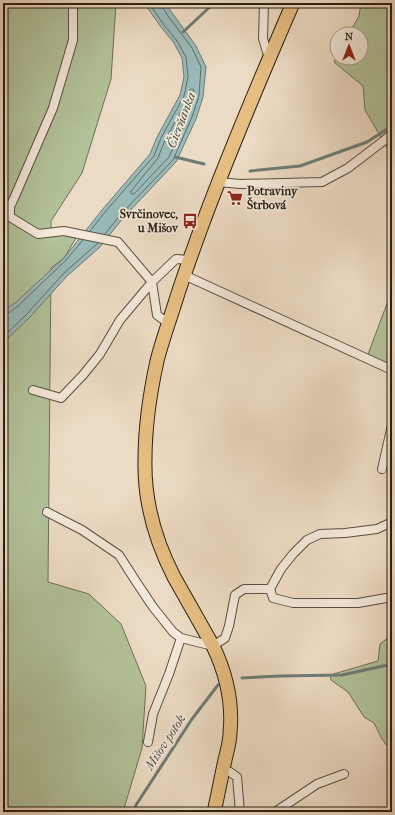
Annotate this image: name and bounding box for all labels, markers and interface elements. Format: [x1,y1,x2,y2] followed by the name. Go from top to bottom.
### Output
[329,26,369,66] north arrow
[345,30,354,43] text: N
[164,90,199,150] water label: Čierňanka
[247,184,298,212] place label: Potraviny Štrbová
[226,189,244,207] supermarket icon: Potraviny Štrbová
[120,207,179,235] place label: Svrčinovec, u Mišov
[181,212,199,230] bus stop icon: Svrčinovec, u Mišov
[141,711,189,773] water label: Mišov potok

